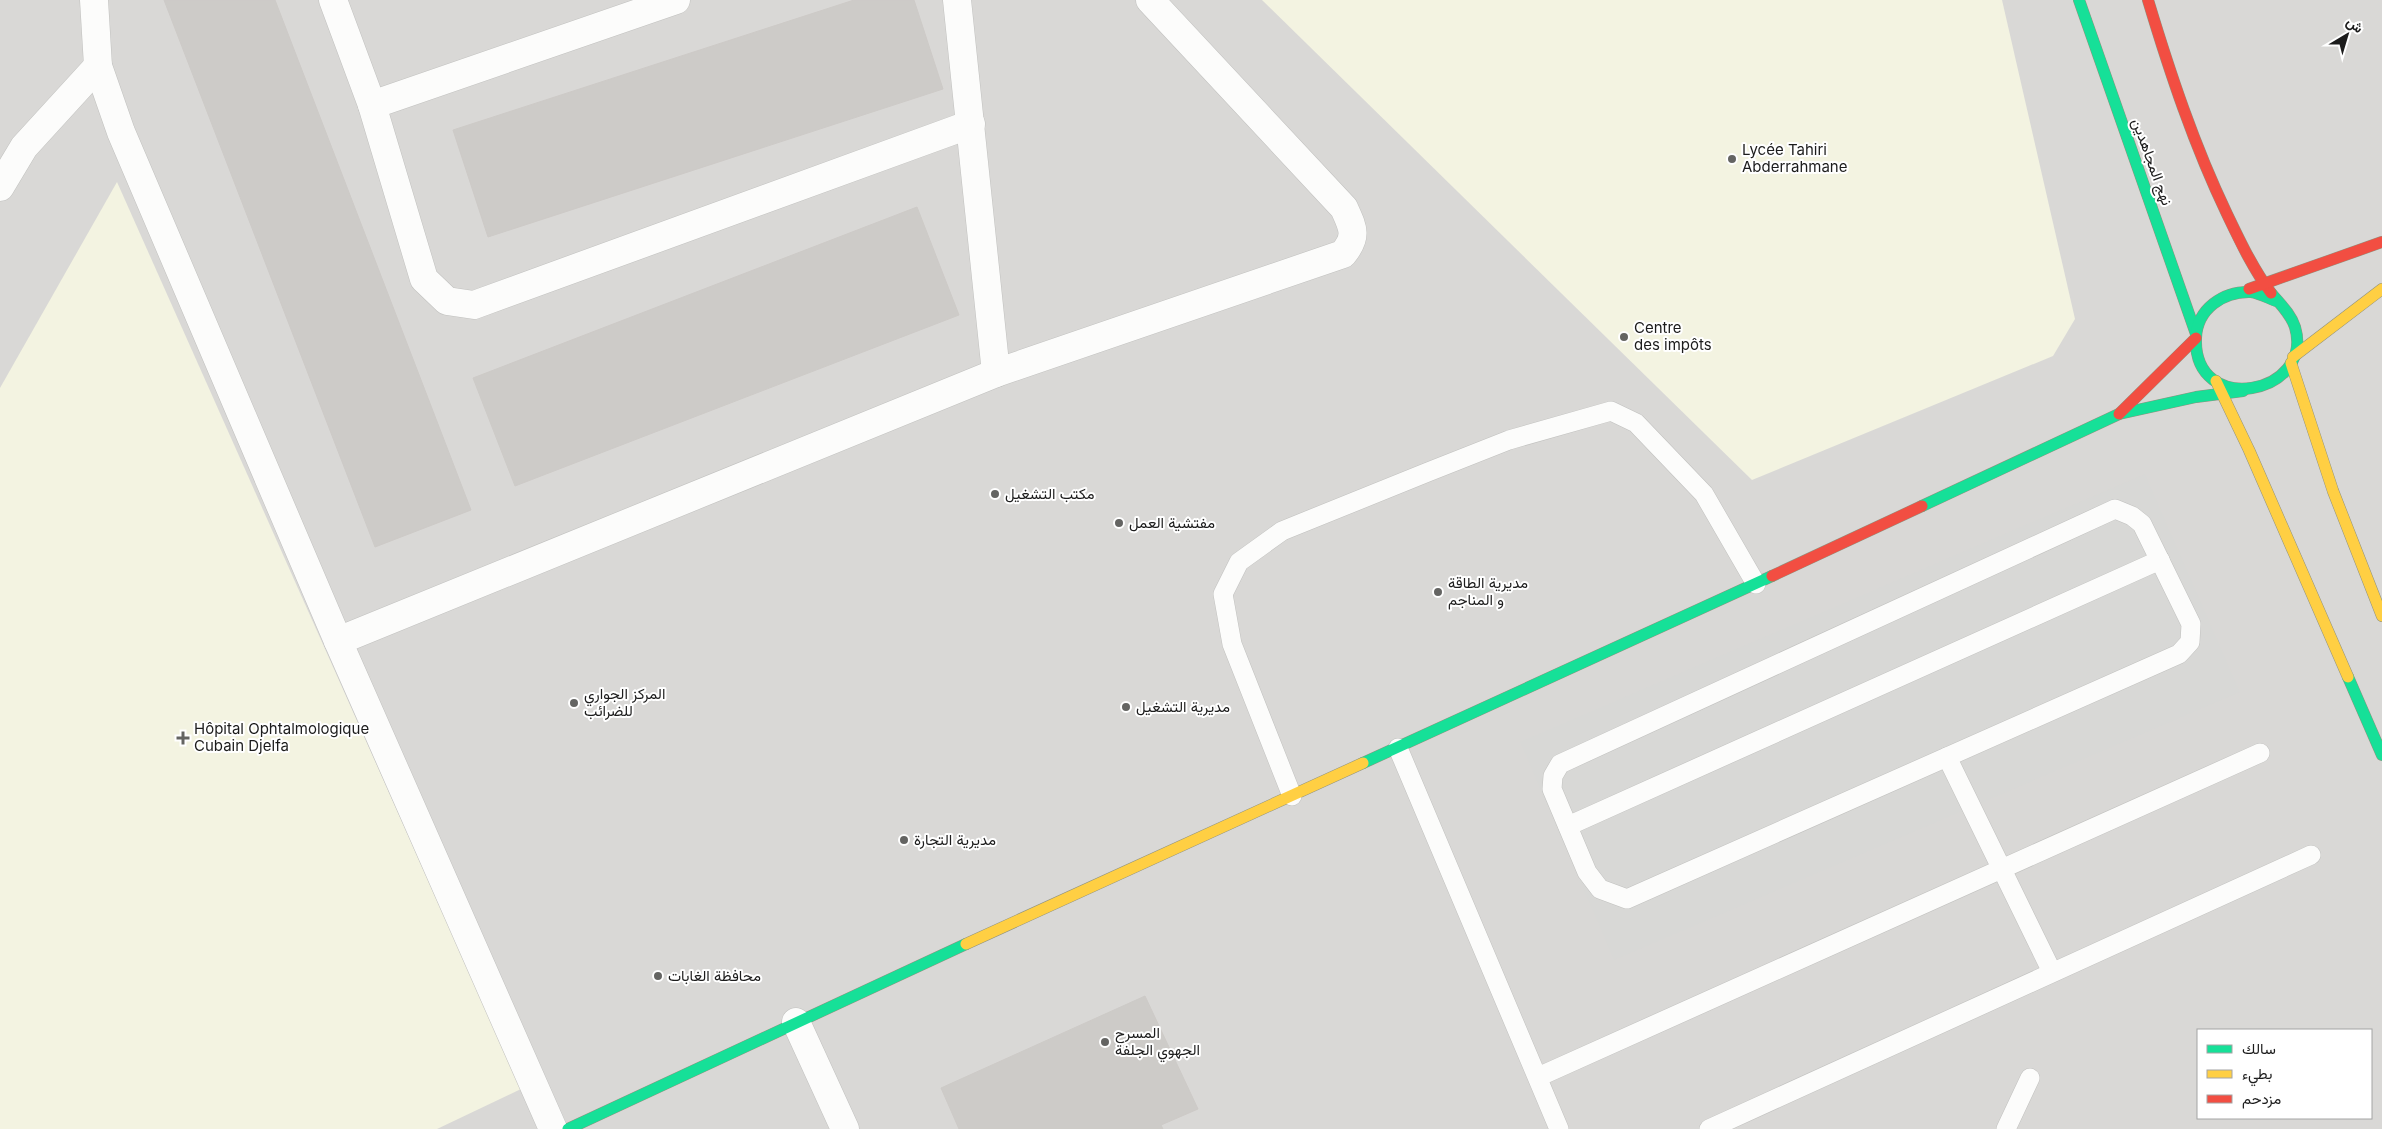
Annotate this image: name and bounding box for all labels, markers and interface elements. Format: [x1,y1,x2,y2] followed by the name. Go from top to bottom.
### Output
[2322,10,2372,60] north arrow
[2343,12,2367,37] text: ش
[2126,116,2177,209] street label: نهج المجاهدين
[1742,140,1847,176] place label: Lycée Tahiri Abderrahmane
[1726,153,1738,165] marker: Lycée Tahiri Abderrahmane
[1634,318,1712,354] place label: Centre des impôts
[1618,331,1630,343] marker: Centre des impôts
[1005,484,1095,503] place label: مكتب التشغيل
[989,488,1001,500] marker: مكتب التشغيل
[1129,513,1215,532] place label: مفتشية العمل
[1113,517,1125,529] marker: مفتشية العمل
[1448,573,1528,610] place label: مديرية الطاقة و المناجم
[1432,586,1444,598] marker: مديرية الطاقة و المناجم
[584,684,665,720] place label: المركز الجواري للضرائب
[568,697,580,709] marker: المركز الجواري للضرائب
[1136,697,1230,716] place label: مديرية التشغيل
[1120,701,1132,713] marker: مديرية التشغيل
[194,719,369,755] place label: Hôpital Ophtalmologique Cubain Djelfa
[176,731,190,745] marker: Hôpital Ophtalmologique Cubain Djelfa
[914,830,996,849] place label: مديرية التجارة
[898,834,910,846] marker: مديرية التجارة
[668,966,761,985] place label: محافظة الغابات
[652,970,664,982] marker: محافظة الغابات
[1115,1023,1200,1063] place label: المسرح الجهوي الجلفة
[2197,1029,2372,1119] legend
[1099,1036,1111,1048] marker: المسرح الجهوي الجلفة
[2242,1039,2276,1058] text: سالك
[2242,1064,2272,1087] text: بطيء
[2242,1089,2281,1109] text: مزدحم

